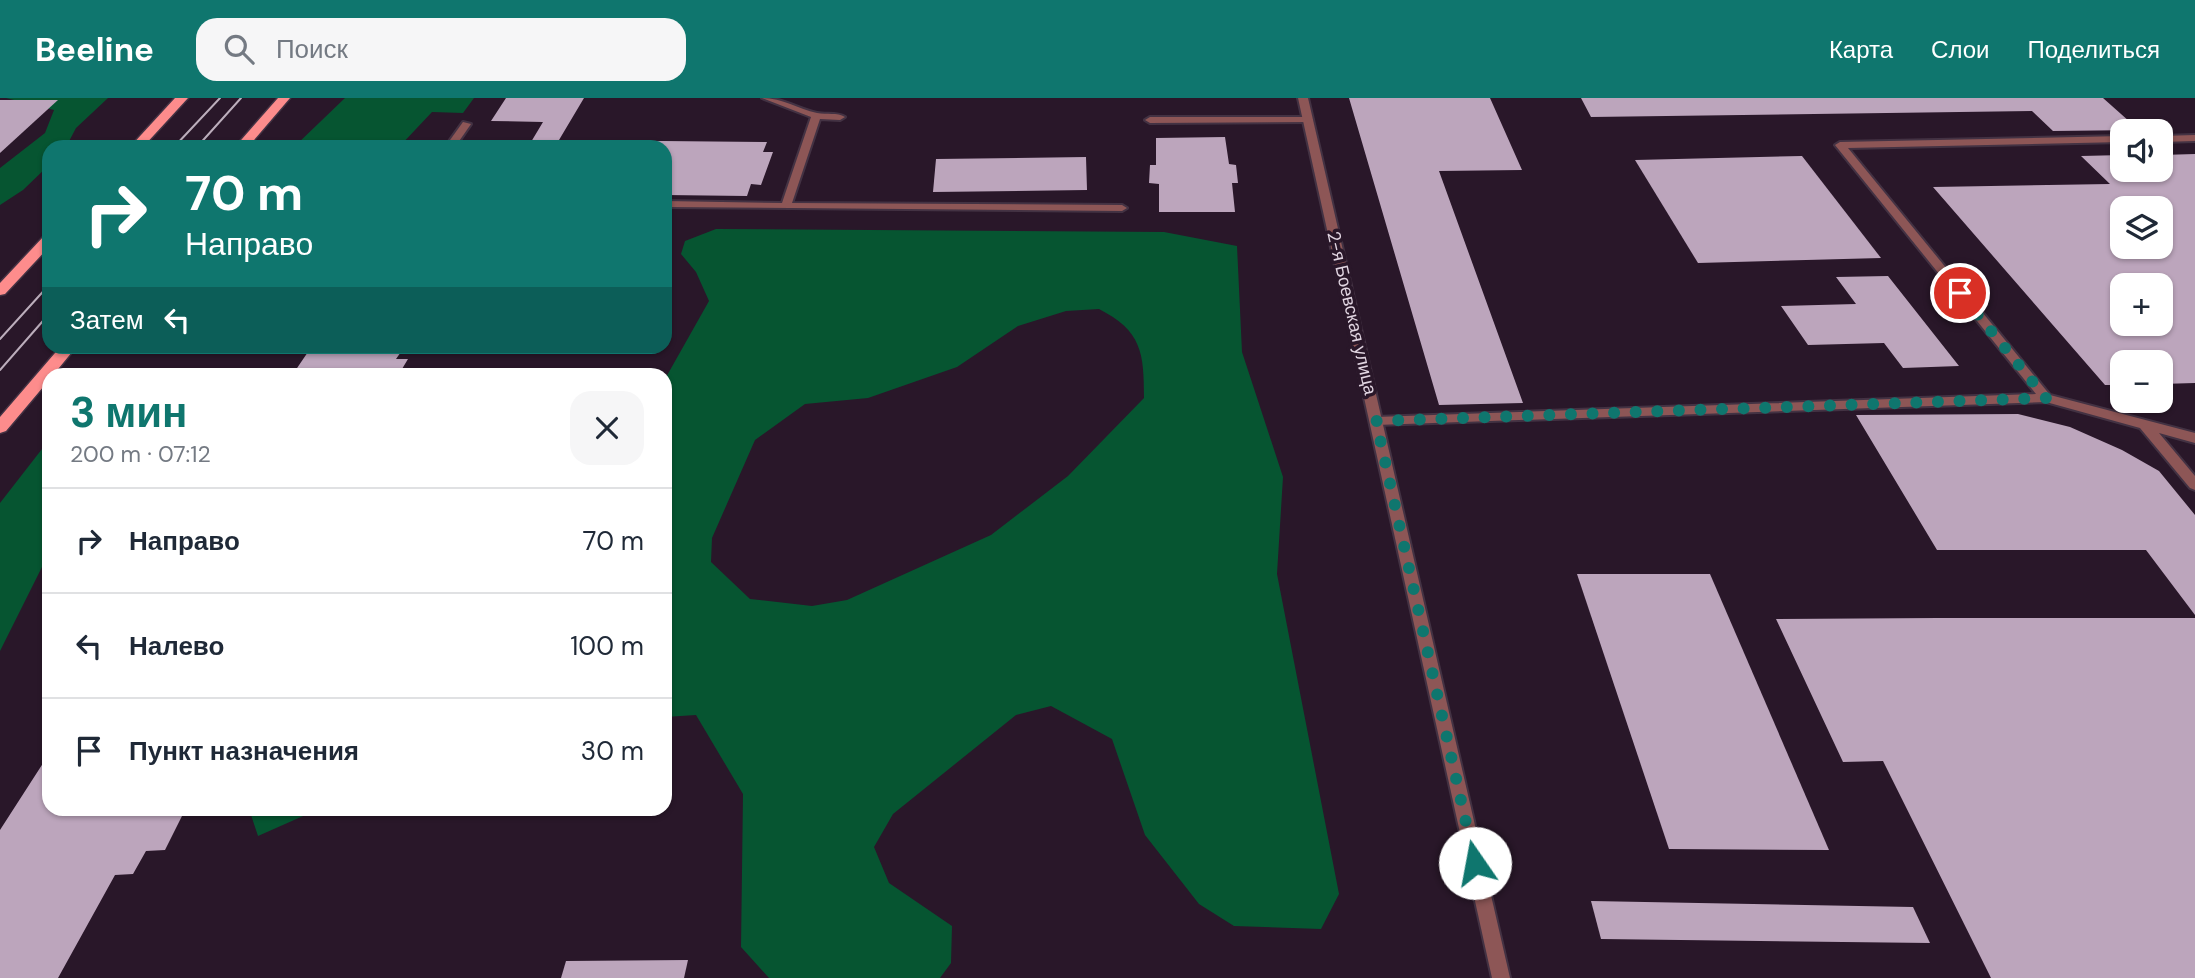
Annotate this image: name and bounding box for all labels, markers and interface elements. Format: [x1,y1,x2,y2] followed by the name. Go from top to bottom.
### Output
[196,18,686,81] search box
[35,28,154,71] text: Beeline
[220,30,258,68] icon: search
[276,32,348,66] text: Поиск
[1829,34,1893,65] text: Карта
[1931,34,1989,65] text: Слои
[2027,34,2160,65] text: Поделиться
[2110,119,2173,413] map controls
[2110,119,2173,182] button: sound
[185,161,303,225] text: 70 m
[70,168,161,259] icon: right
[2110,196,2173,259] button: layers
[185,223,313,265] text: Направо
[1322,229,1383,398] street label: 2-я Боевская улица
[1930,263,1990,323] pin
[2110,273,2173,336] button: +
[1941,274,1979,312] icon: arrive
[158,301,196,339] icon: left
[70,303,144,337] text: Затем
[2110,350,2173,413] button: −
[70,385,187,440] text: 3 мин
[570,391,644,465] button: close
[70,439,211,469] text: 200 m · 07:12
[70,522,108,560] icon: right
[129,524,240,558] text: Направо
[583,524,644,558] text: 70 m
[70,627,108,665] icon: left
[129,629,224,663] text: Налево
[570,629,644,663] text: 100 m
[70,732,108,770] icon: arrive
[129,734,359,768] text: Пункт назначения
[581,734,644,768] text: 30 m
[1438,826,1512,900] position arrow

